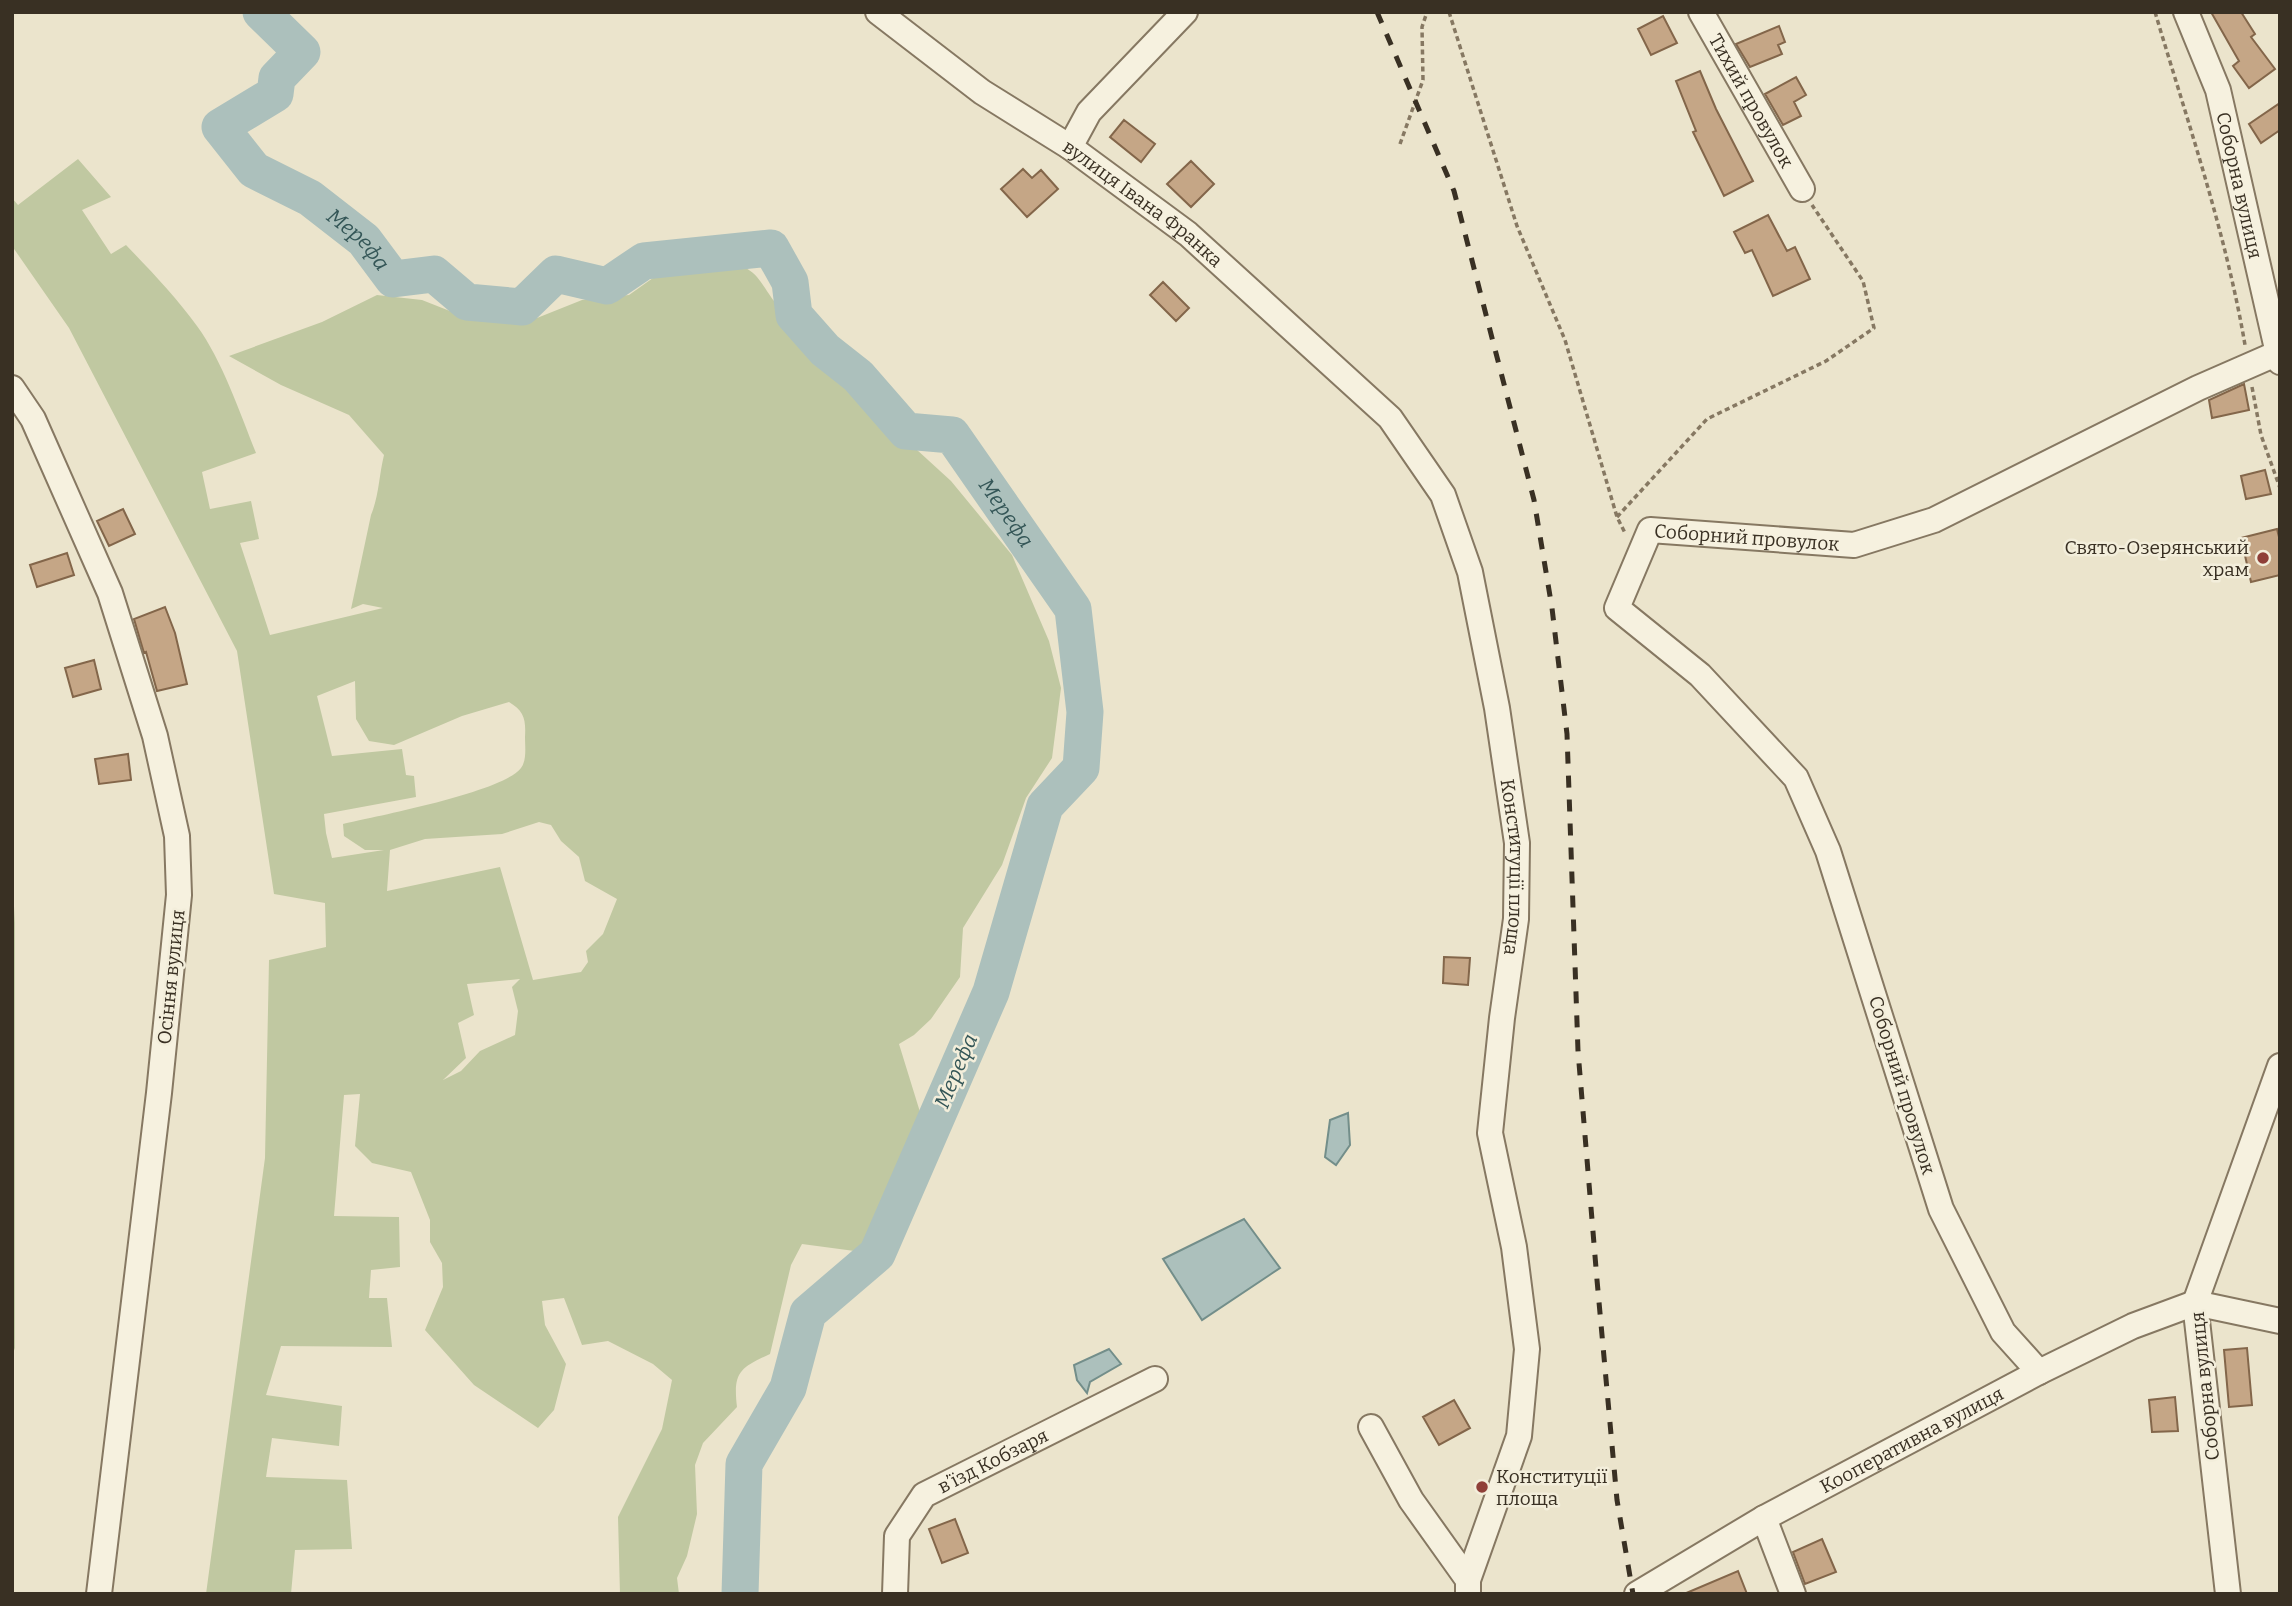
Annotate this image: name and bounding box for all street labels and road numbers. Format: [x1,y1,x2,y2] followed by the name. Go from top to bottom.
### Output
[1704,30,1799,172] street label: Тихий провулок
[2212,110,2268,261] street label: Соборна вулиця
[1059,134,1228,272] street label: вулиця Івана Франка
[1654,519,1841,555] street label: Соборний провулок
[1496,777,1529,958] street label: Конституції площа
[152,909,190,1045] street label: Осіння вулиця
[1864,993,1940,1178] street label: Соборний провулок
[2186,1310,2224,1462] street label: Соборна вулиця
[1816,1382,2007,1498] street label: Кооперативна вулиця
[934,1423,1052,1498] street label: в’їзд Кобзаря

